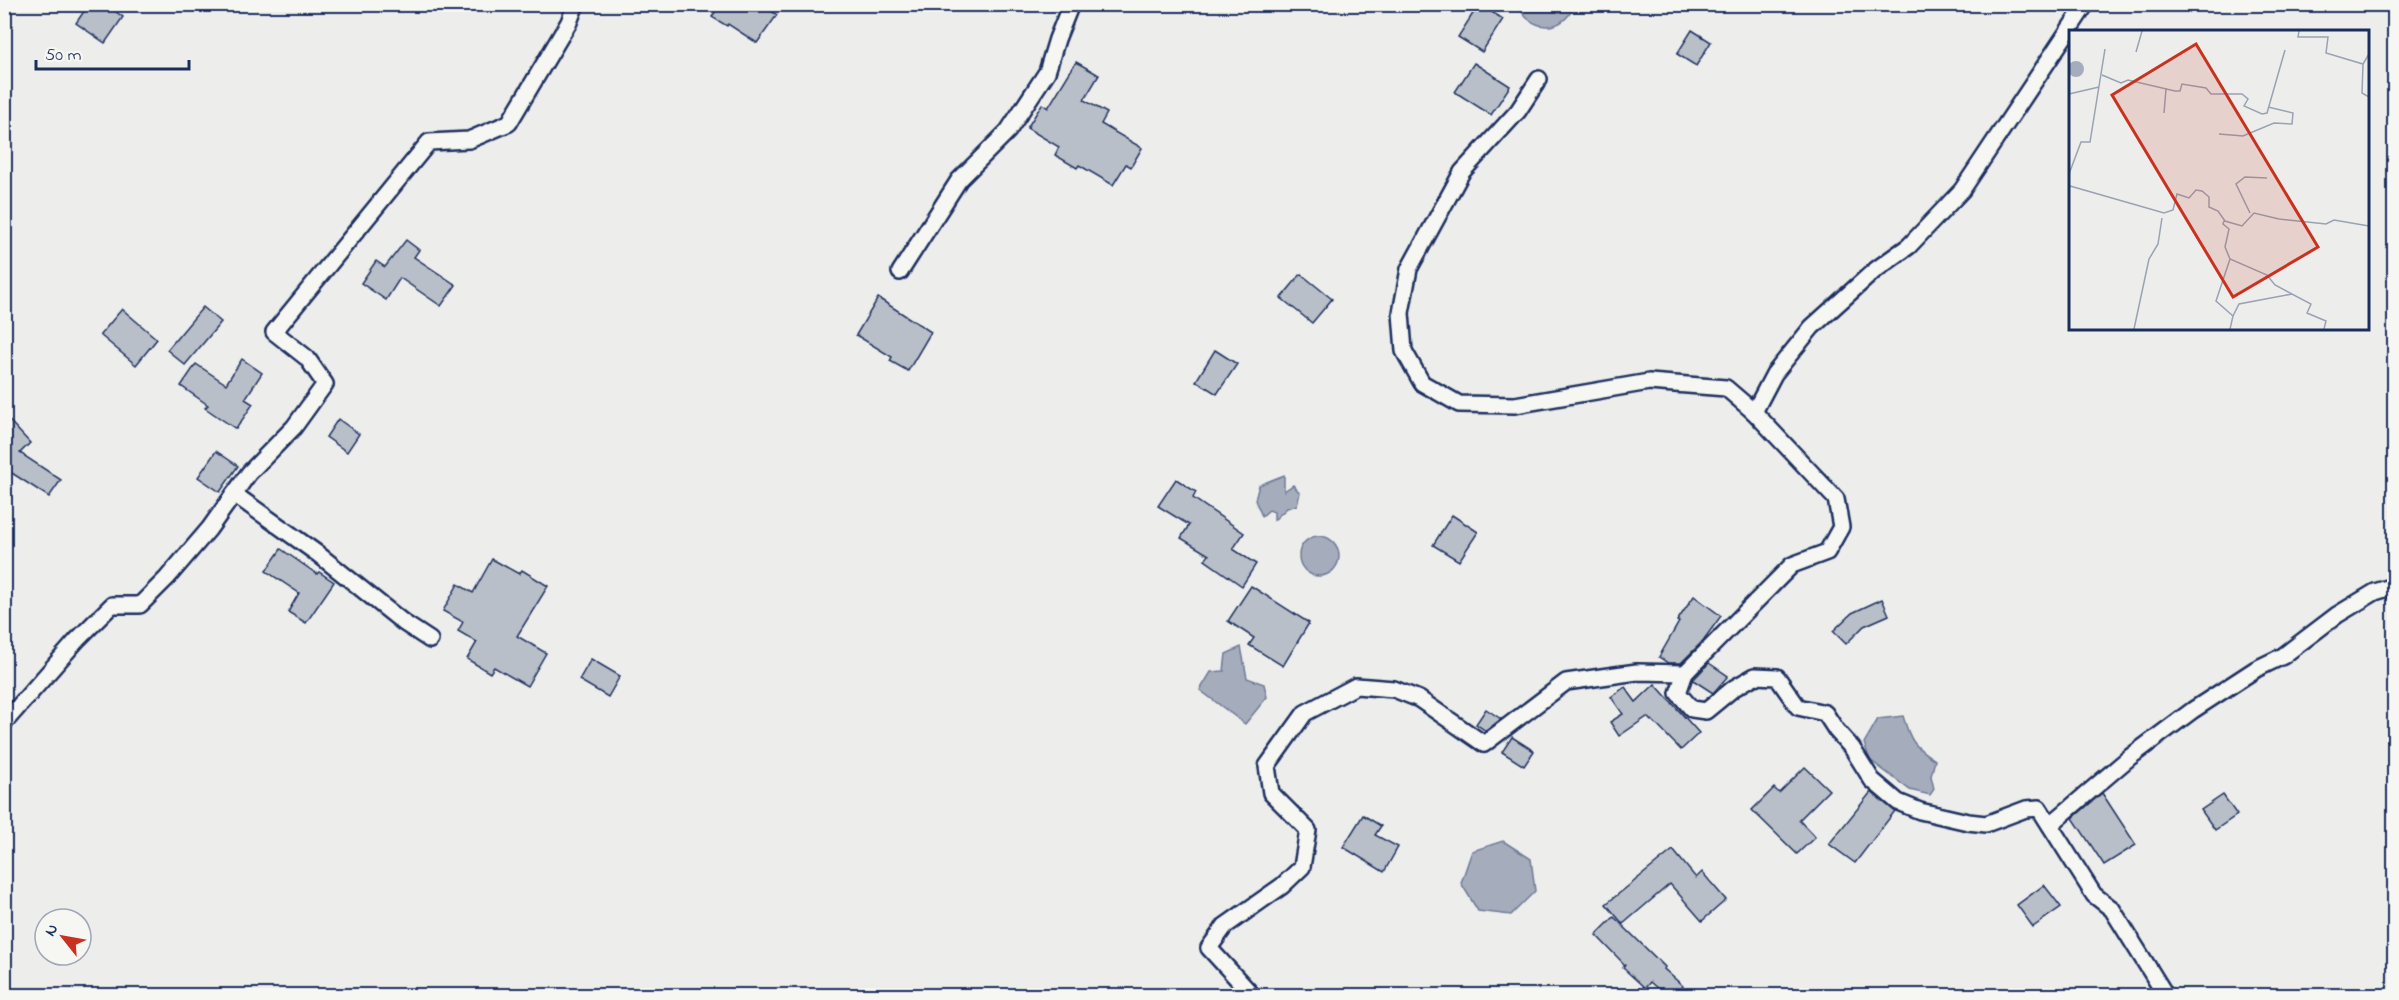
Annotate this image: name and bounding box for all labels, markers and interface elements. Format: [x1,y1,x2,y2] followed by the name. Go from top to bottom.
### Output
[2069,30,2369,330] inset map
[36,33,189,71] scale bar
[45,43,82,69] text: 50 m
[33,907,93,967] north arrow
[39,919,65,941] text: N

